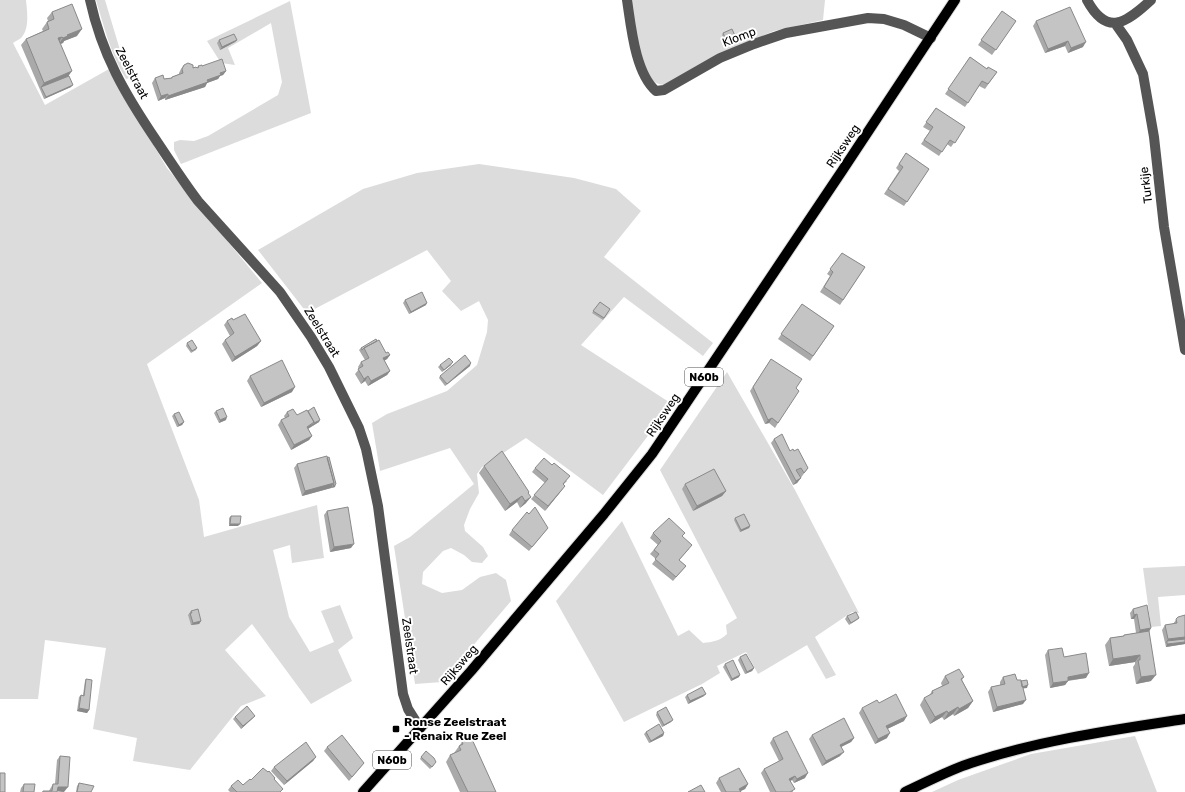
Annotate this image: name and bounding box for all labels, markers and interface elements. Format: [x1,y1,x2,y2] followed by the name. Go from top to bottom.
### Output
[720,24,758,50] street label: Klomp
[113,45,152,102] street label: Zeelstraat
[823,122,863,170] street label: Rijksweg
[1137,166,1155,204] street label: Turkije
[301,304,343,360] street label: Zeelstraat
[685,368,723,386] road number: N60b
[643,391,683,439] street label: Rijksweg
[399,617,421,675] street label: Zeelstraat
[438,642,480,688] street label: Rijksweg
[404,715,507,743] place label: Ronse Zeelstraat - Renaix Rue Zeel
[391,724,401,734] marker: Ronse Zeelstraat - Renaix Rue Zeel
[373,751,411,769] road number: N60b

